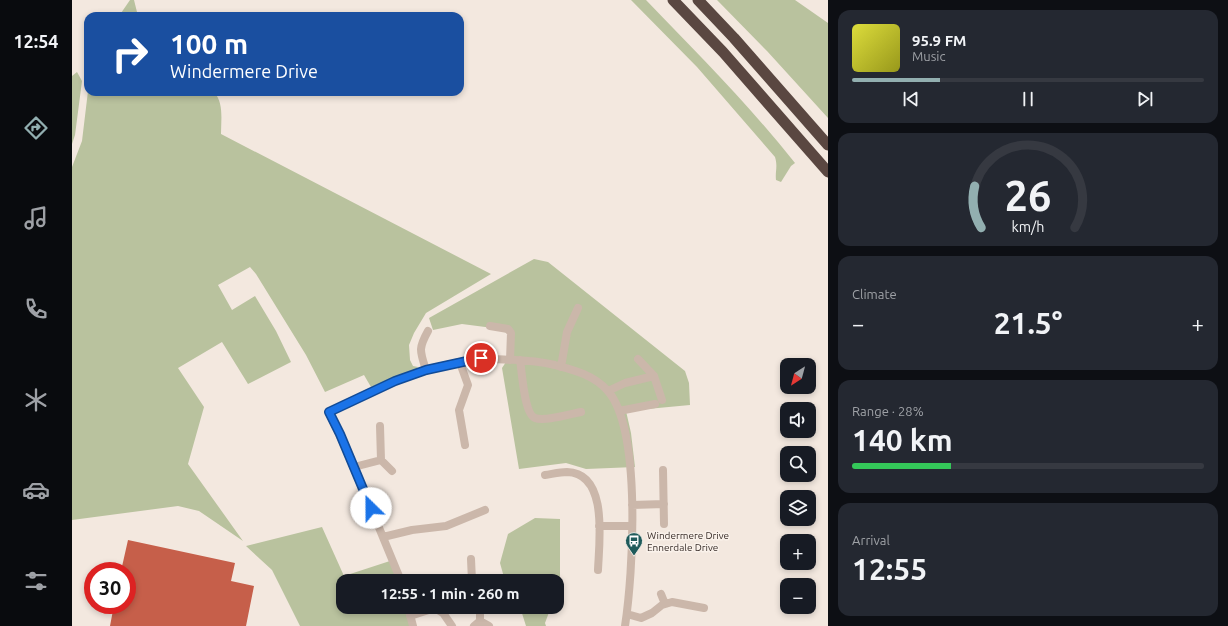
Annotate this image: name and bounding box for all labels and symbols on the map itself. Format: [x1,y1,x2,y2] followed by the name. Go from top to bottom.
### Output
[464,341,498,375] pin
[780,358,816,394] north arrow
[350,487,392,529] position arrow
[647,530,729,553] place label: Windermere Drive Ennerdale Drive
[624,531,644,556] bus stop icon: Windermere Drive Ennerdale Drive
[84,562,136,614] speed limit sign: 30

